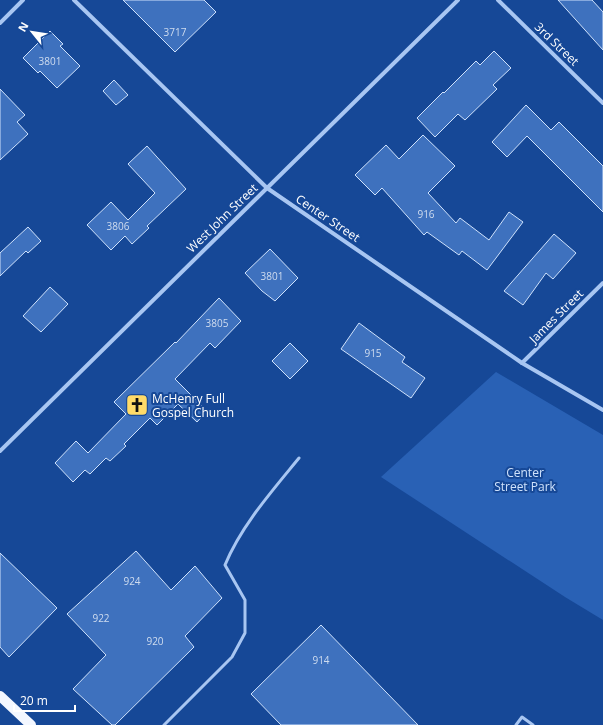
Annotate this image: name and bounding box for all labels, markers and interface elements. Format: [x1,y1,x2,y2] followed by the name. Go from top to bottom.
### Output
[12,12,52,52] north arrow
[14,19,32,34] text: N
[531,19,583,69] street label: 3rd Street
[164,25,187,39] house number: 3717
[39,54,61,68] house number: 3801
[183,180,261,256] street label: West John Street
[292,190,364,246] street label: Center Street
[417,207,435,221] house number: 916
[107,219,130,233] house number: 3806
[261,269,283,283] house number: 3801
[525,285,587,347] street label: James Street
[206,316,229,330] house number: 3805
[364,346,382,360] house number: 915
[152,390,234,421] place label: McHenry Full Gospel Church
[124,392,150,418] church icon: McHenry Full Gospel Church
[494,464,557,495] park label: Center Street Park
[123,574,141,588] house number: 924
[92,611,110,625] house number: 922
[146,634,164,648] house number: 920
[312,653,330,667] house number: 914
[14,687,75,713] scale bar
[20,692,48,709] text: 20 m

